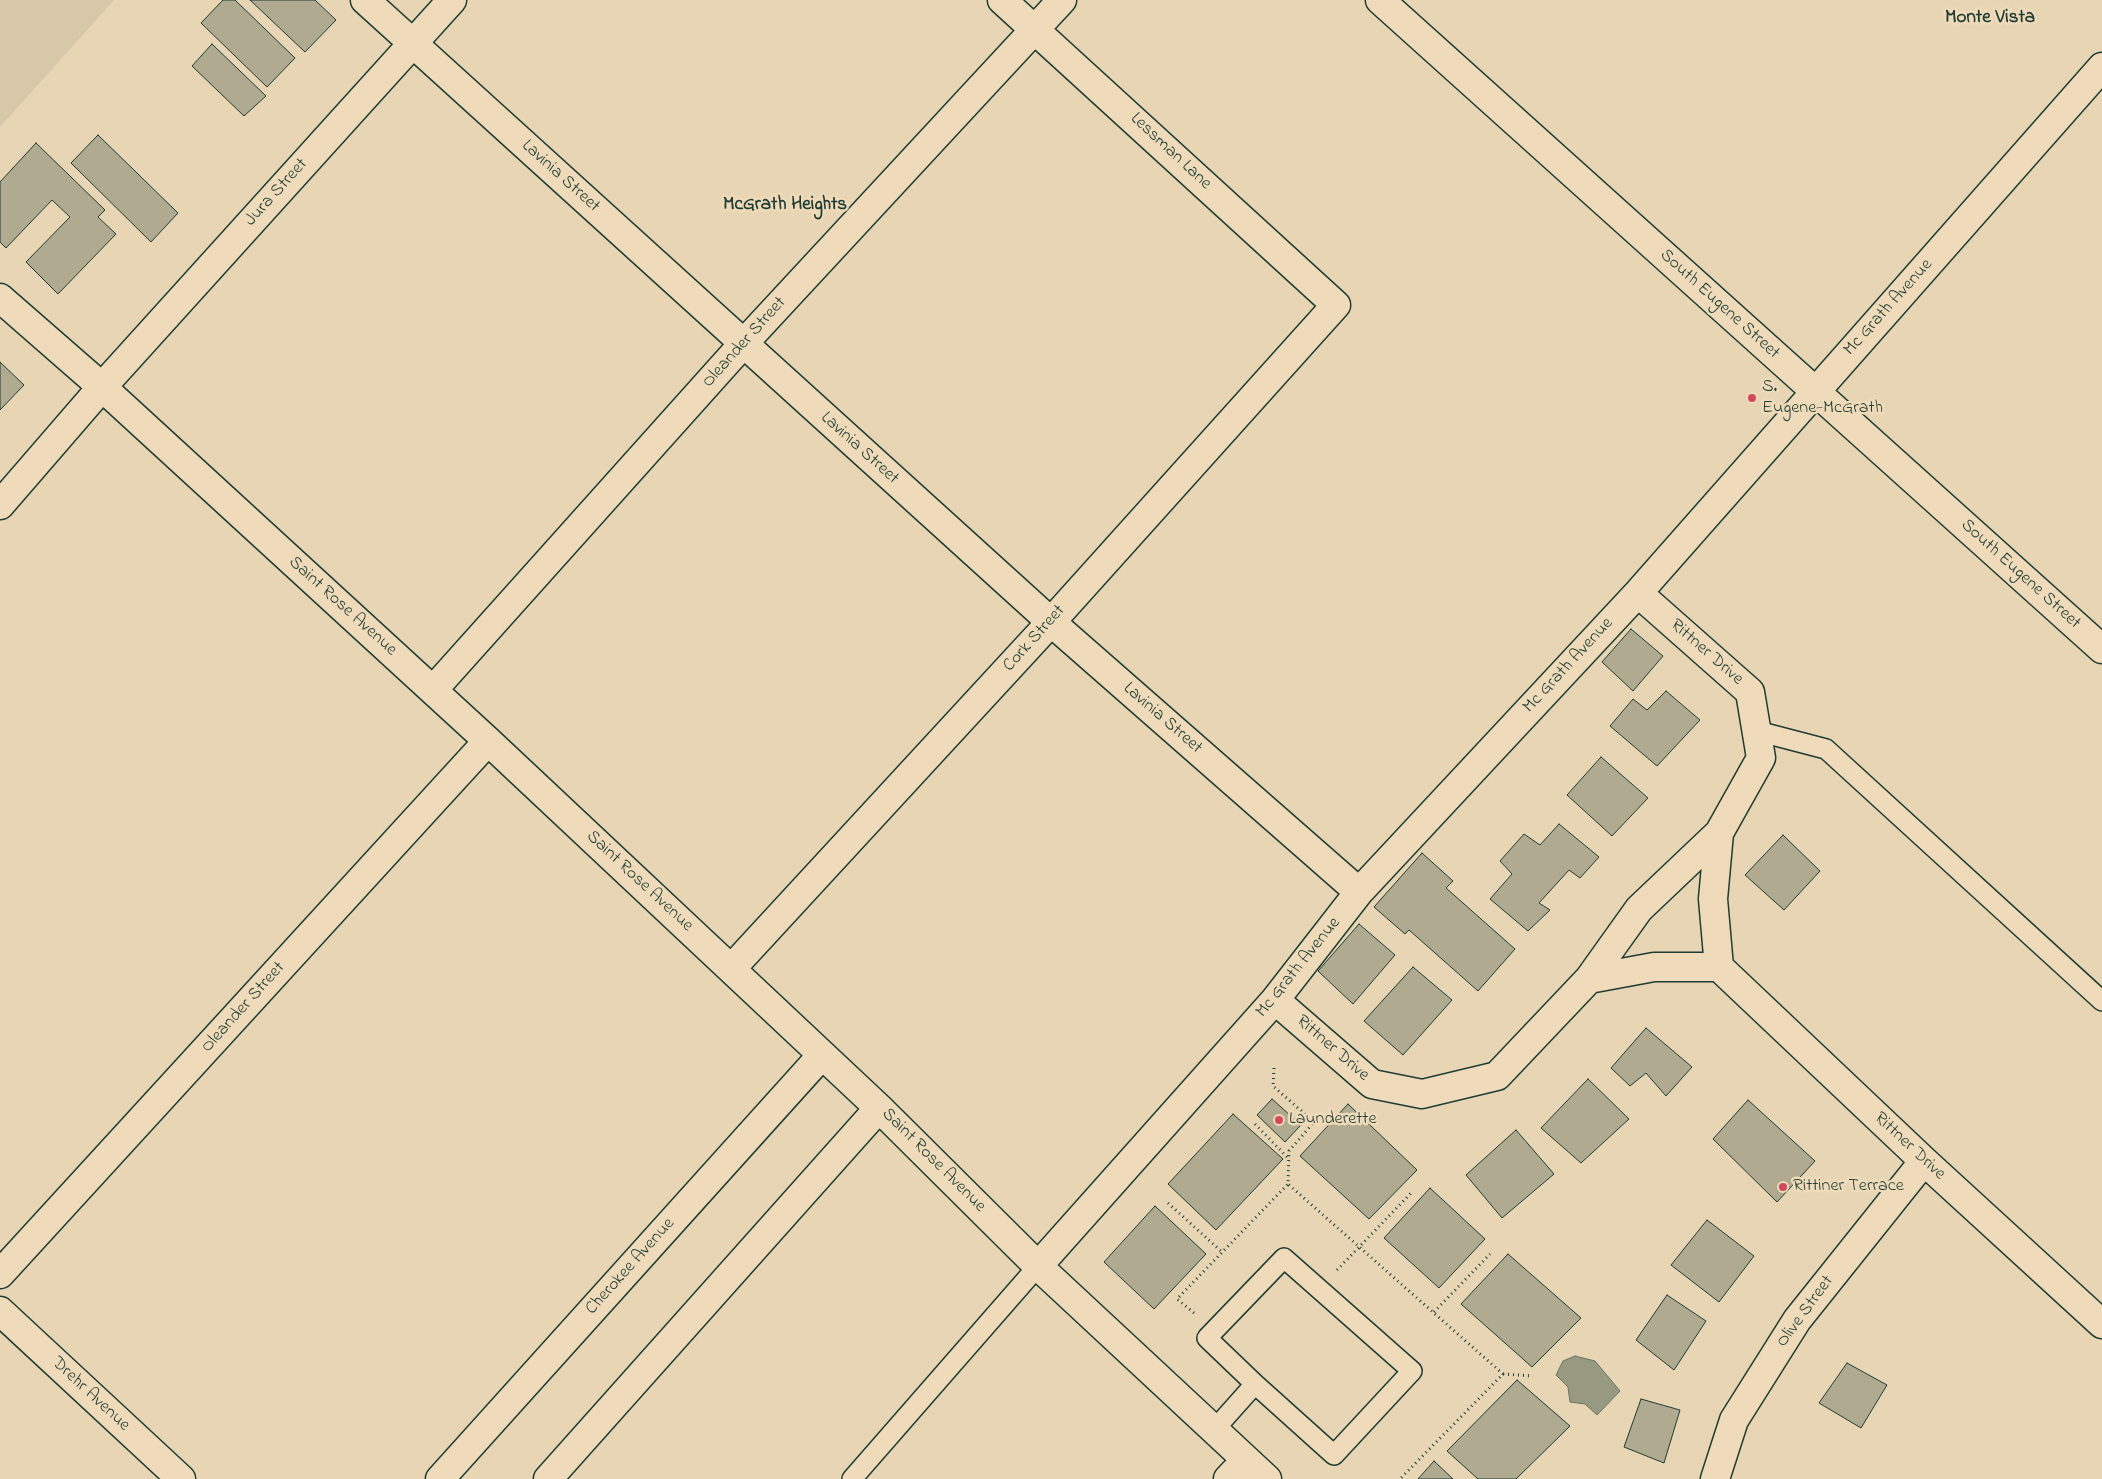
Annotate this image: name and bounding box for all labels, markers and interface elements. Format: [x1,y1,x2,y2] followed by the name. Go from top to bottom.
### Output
[1945,8,2035,30] district label: Monte Vista
[1125,109,1215,195] street label: Lessman Lane
[516,136,604,218] street label: Lavinia Street
[241,154,313,232] street label: Jura Street
[723,195,847,217] district label: McGrath Heights
[1654,245,1784,365] street label: South Eugene Street
[1840,255,1938,361] street label: Mc Grath Avenue
[698,293,792,393] street label: Oleander Street
[1762,377,1883,419] place label: S. Eugene-McGrath
[1746,392,1758,404] marker: S. Eugene-McGrath
[815,408,903,490] street label: Lavinia Street
[1955,515,2085,635] street label: South Eugene Street
[283,553,401,661] street label: Saint Rose Avenue
[999,601,1071,677] street label: Cork Street
[1519,614,1619,718] street label: Mc Grath Avenue
[1665,615,1747,691] street label: Rittner Drive
[1118,679,1206,759] street label: Lavinia Street
[581,827,697,937] street label: Saint Rose Avenue
[1252,913,1346,1023] street label: Mc Grath Avenue
[197,958,291,1058] street label: Oleander Street
[1291,1011,1373,1087] street label: Rittner Drive
[876,1104,990,1218] street label: Saint Rose Avenue
[1869,1108,1949,1186] street label: Rittner Drive
[1289,1109,1376,1131] place label: Launderette
[1273,1114,1285,1126] marker: Launderette
[1793,1176,1904,1198] place label: Rittiner Terrace
[1777,1181,1789,1193] marker: Rittiner Terrace
[582,1214,680,1320] street label: Cherokee Avenue
[1773,1272,1839,1352] street label: Olive Street
[46,1353,134,1437] street label: Drehr Avenue

